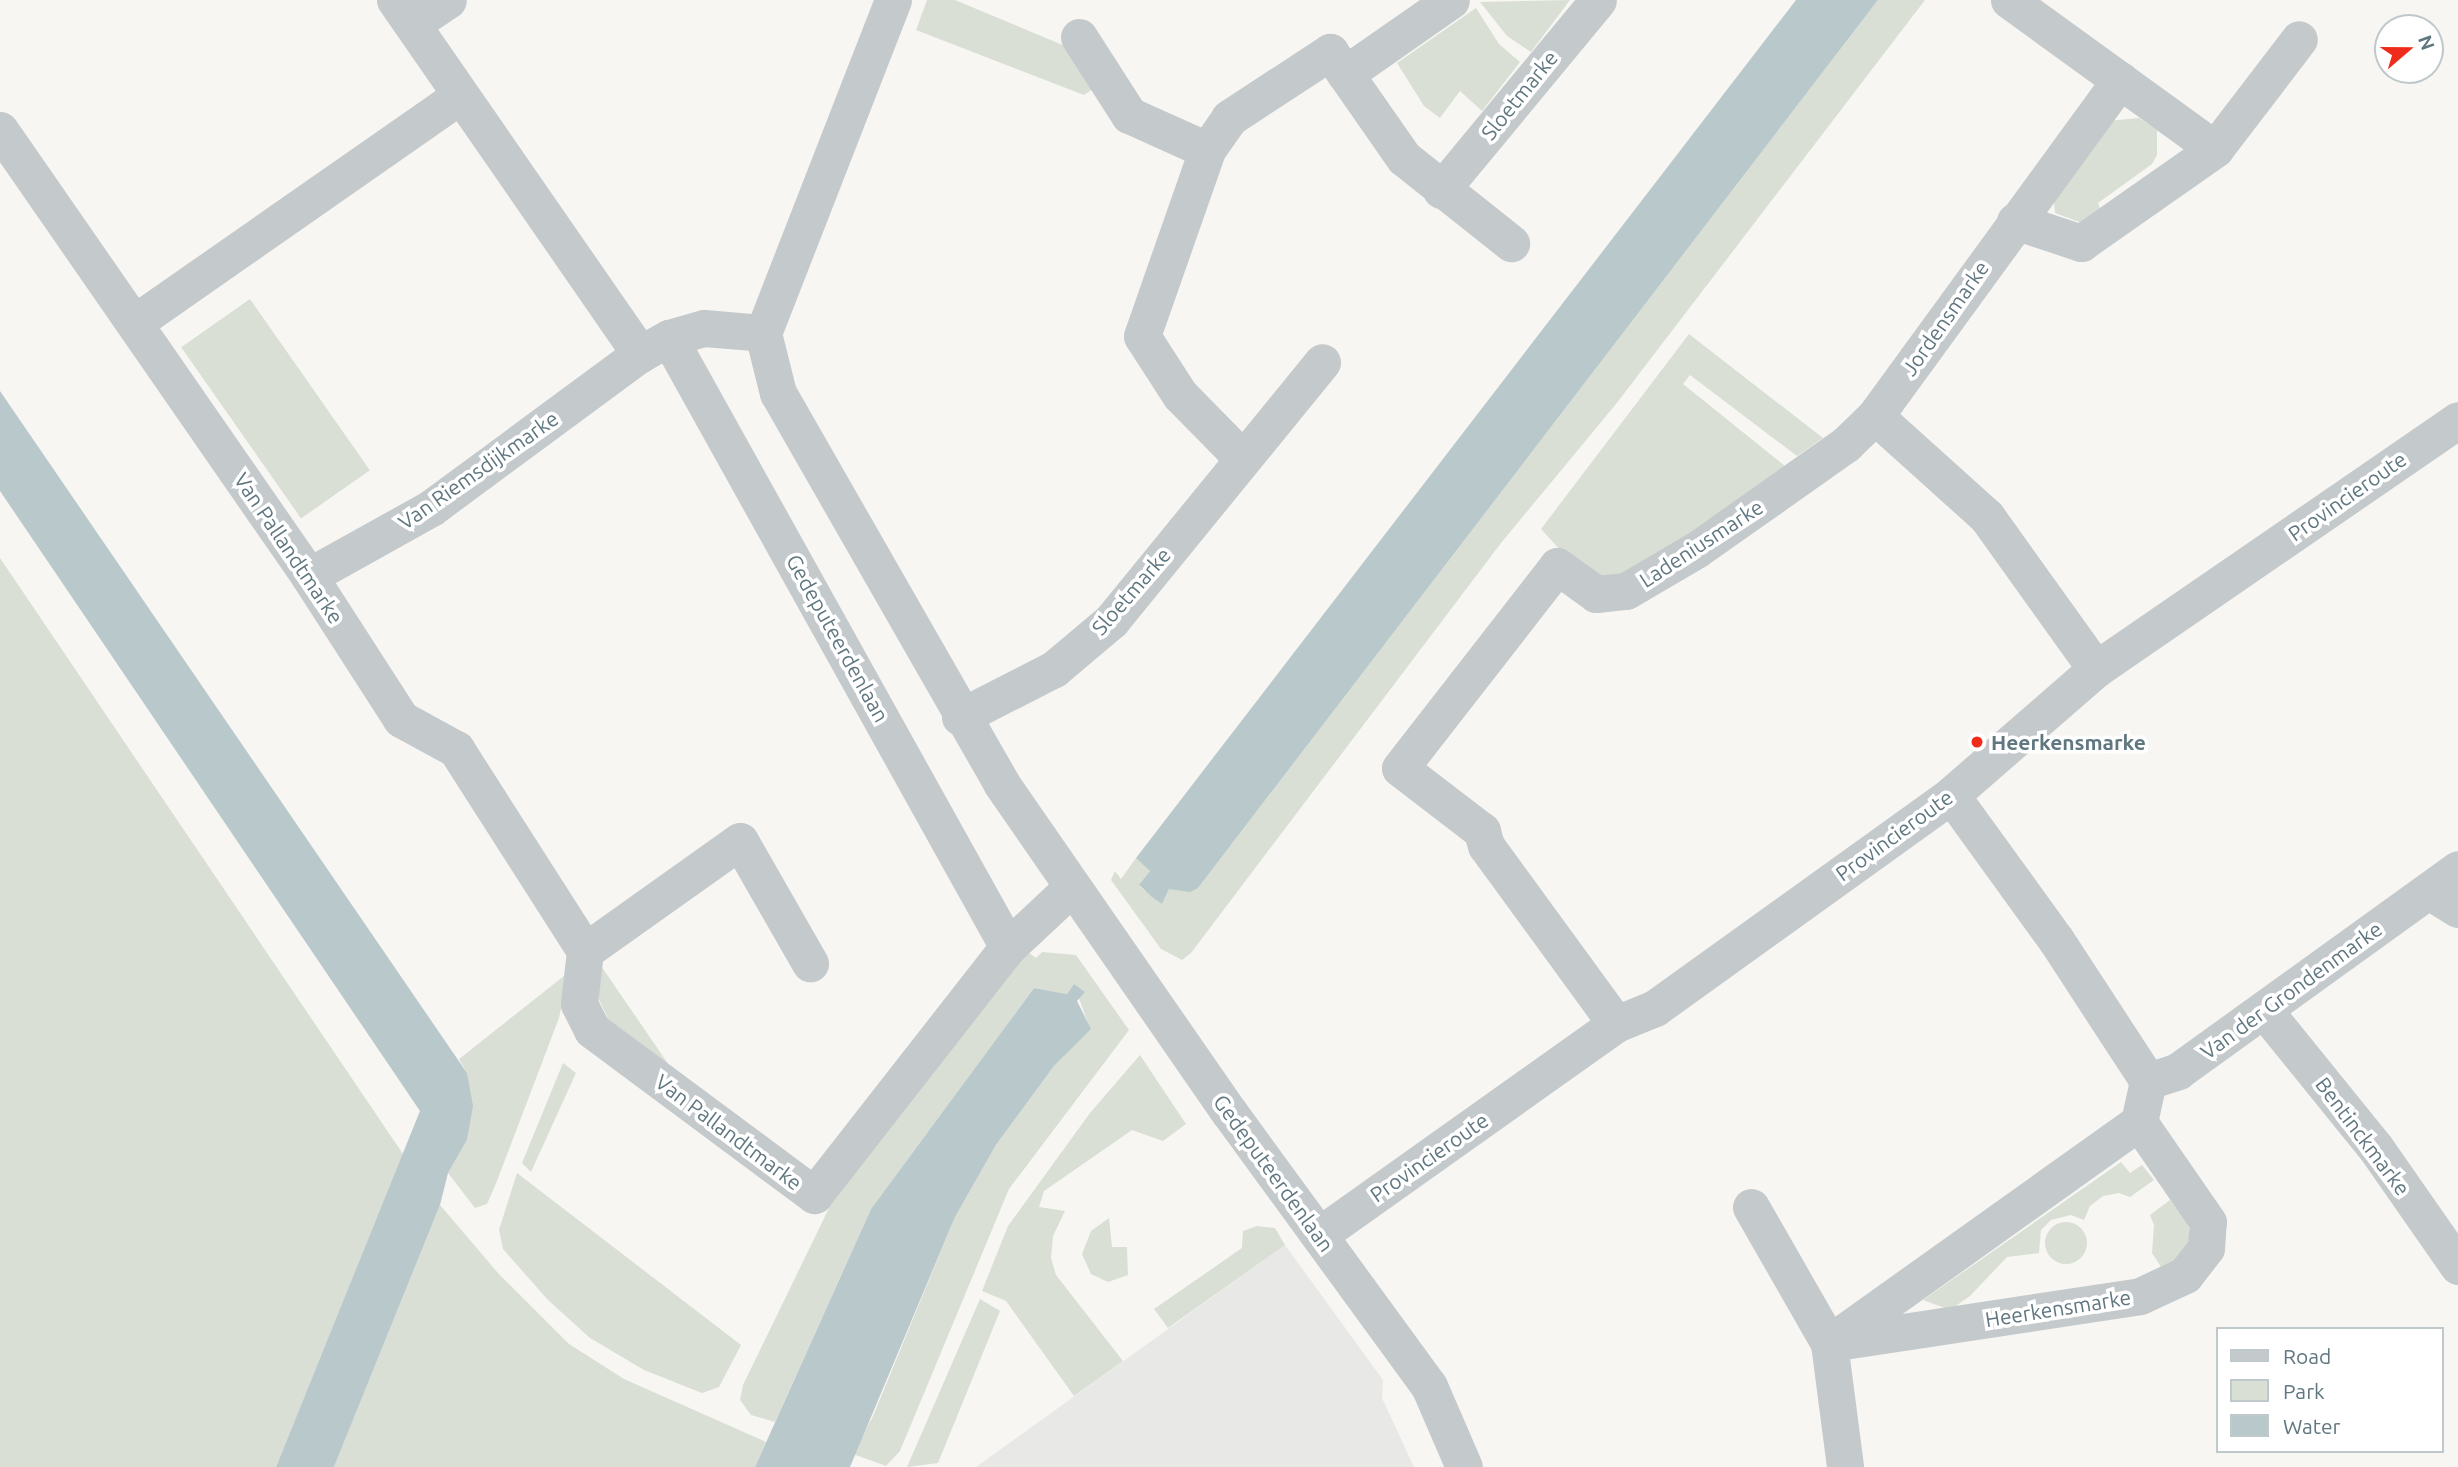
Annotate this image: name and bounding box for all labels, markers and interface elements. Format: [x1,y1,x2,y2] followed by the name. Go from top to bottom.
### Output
[2374,14,2444,84] north arrow
[2414,32,2440,53] text: N
[1475,45,1563,145] street label: Sloetmarke
[1896,256,1994,380] street label: Jordensmarke
[393,405,563,535] street label: Van Riemsdijkmarke
[2283,446,2411,546] street label: Provincieroute
[229,468,349,628] street label: Van Pallandtmarke
[1634,494,1768,592] street label: Ladeniusmarke
[1086,542,1176,640] street label: Sloetmarke
[781,550,895,726] street label: Gedeputeerdenlaan
[1991,729,2146,755] place label: Heerkensmarke
[1969,734,1985,750] marker: Heerkensmarke
[1831,784,1957,886] street label: Provincieroute
[2195,916,2387,1064] street label: Van der Grondenmarke
[651,1069,807,1195] street label: Van Pallandtmarke
[2310,1072,2416,1200] street label: Bentinckmarke
[1209,1090,1339,1256] street label: Gedeputeerdenlaan
[1365,1107,1493,1207] street label: Provincieroute
[1983,1284,2133,1332] street label: Heerkensmarke
[2216,1327,2444,1453] legend
[2283,1344,2331,1368] text: Road
[2283,1379,2325,1403] text: Park
[2283,1414,2341,1438] text: Water

